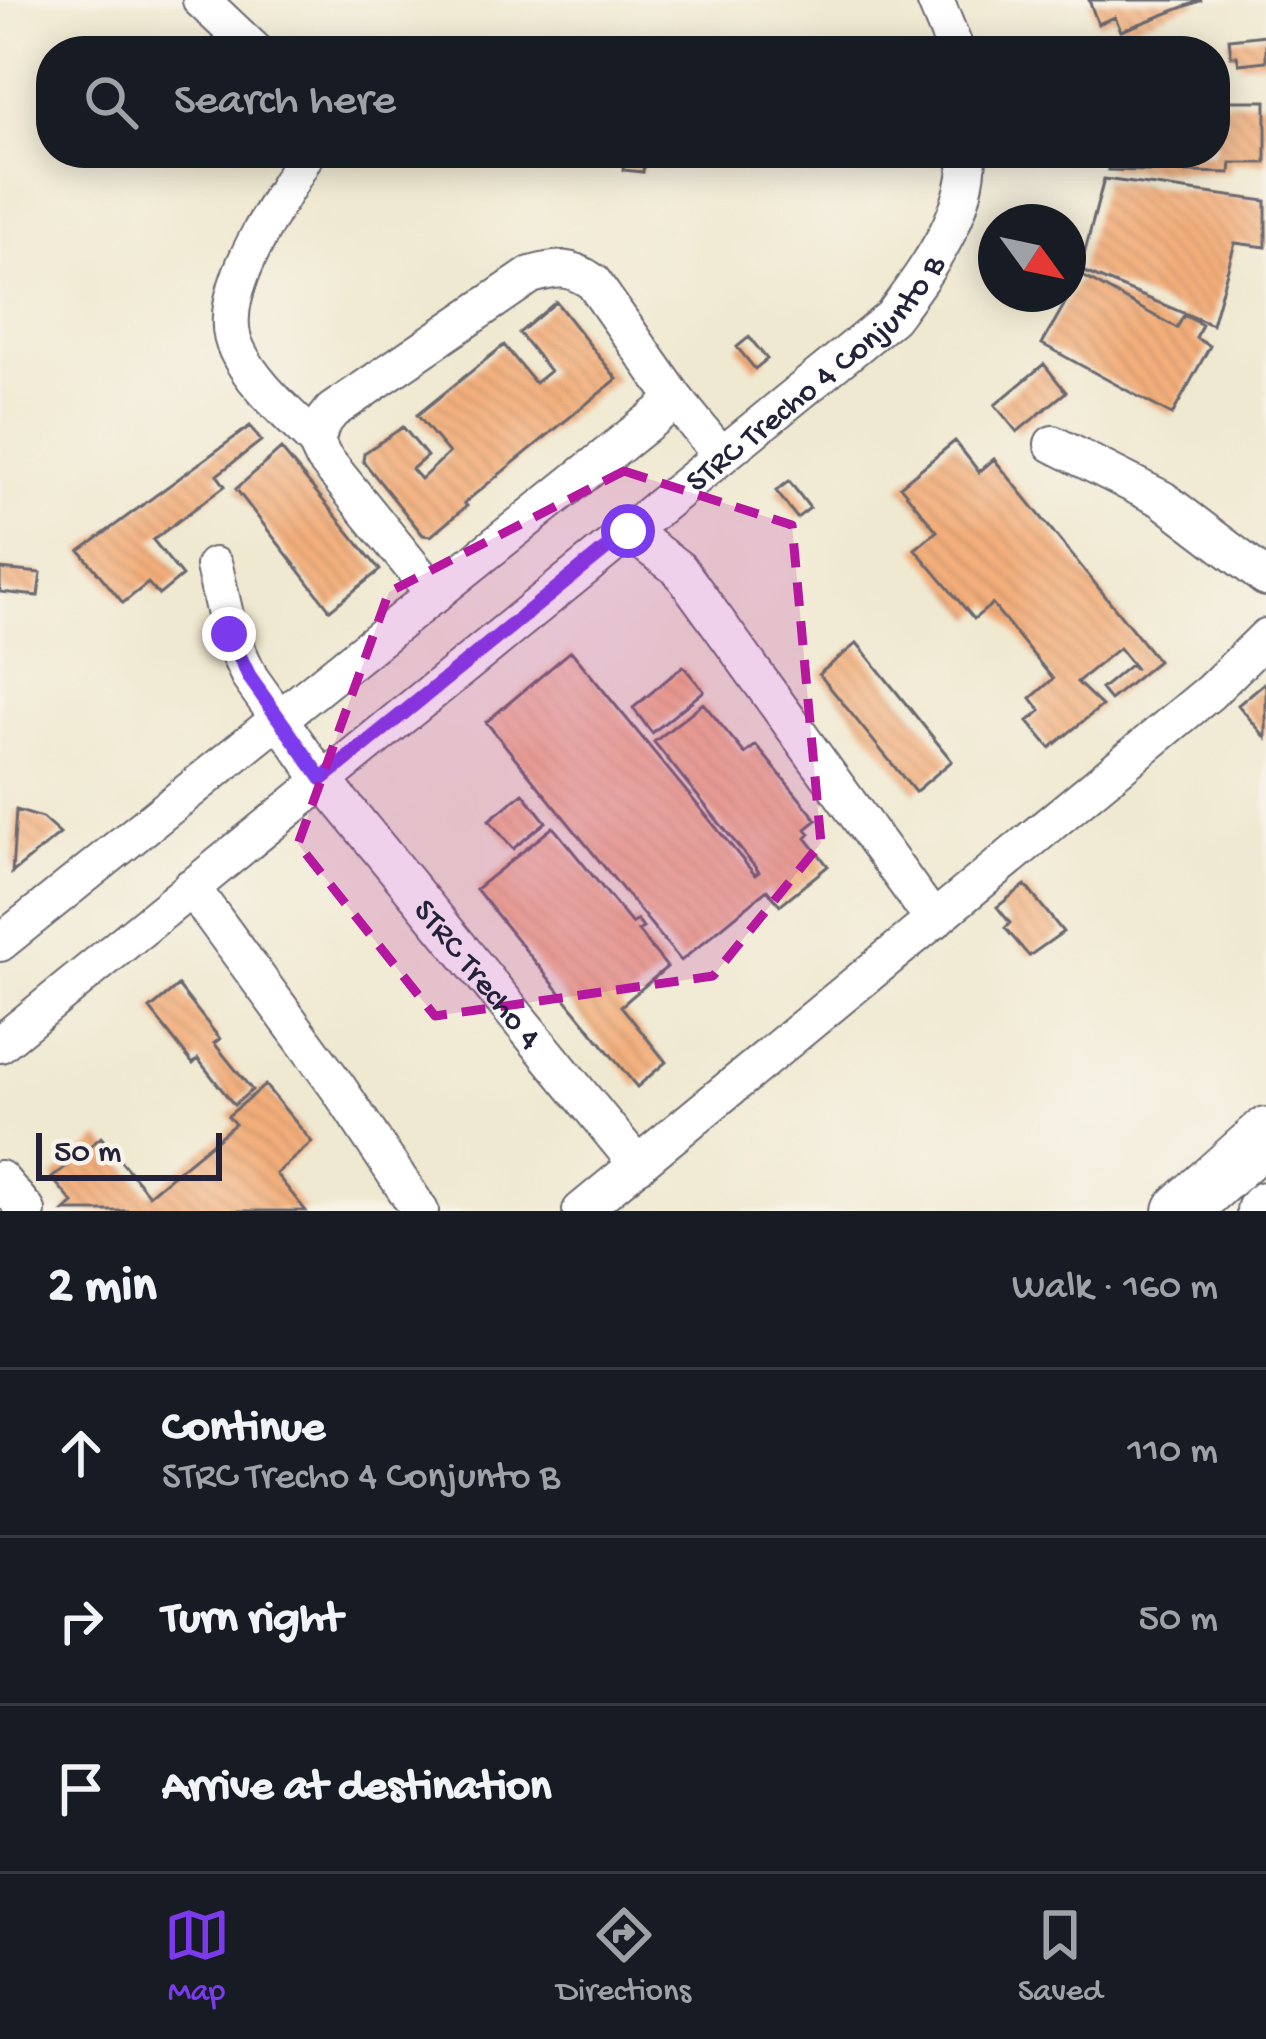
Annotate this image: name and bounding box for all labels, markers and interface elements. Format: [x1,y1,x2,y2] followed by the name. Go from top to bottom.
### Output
[36,36,1230,168] search box
[78,69,144,135] icon: search
[174,76,396,129] text: Search here
[978,204,1086,312] north arrow
[680,249,956,503] street label: STRC Trecho 4 Conjunto B
[601,504,655,558] route start
[202,607,256,661] route end
[403,894,548,1059] street label: STRC Trecho 4
[36,1127,222,1180] scale bar
[54,1135,121,1173] text: 50 m
[48,1259,157,1319] text: 2 min
[1012,1266,1218,1312] text: Walk · 160 m
[162,1403,325,1456] text: Continue
[48,1420,114,1486] icon: ahead
[1127,1430,1218,1476] text: 110 m
[162,1456,560,1502] text: STRC Trecho 4 Conjunto B
[48,1588,114,1654] icon: right
[162,1594,342,1647] text: Turn right
[1138,1598,1218,1644] text: 50 m
[48,1756,114,1822] icon: arrive
[162,1762,551,1815] text: Arrive at destination
[164,1902,230,2012] tab: Map
[557,1902,691,2012] tab: Directions
[1018,1902,1102,2012] tab: Saved

